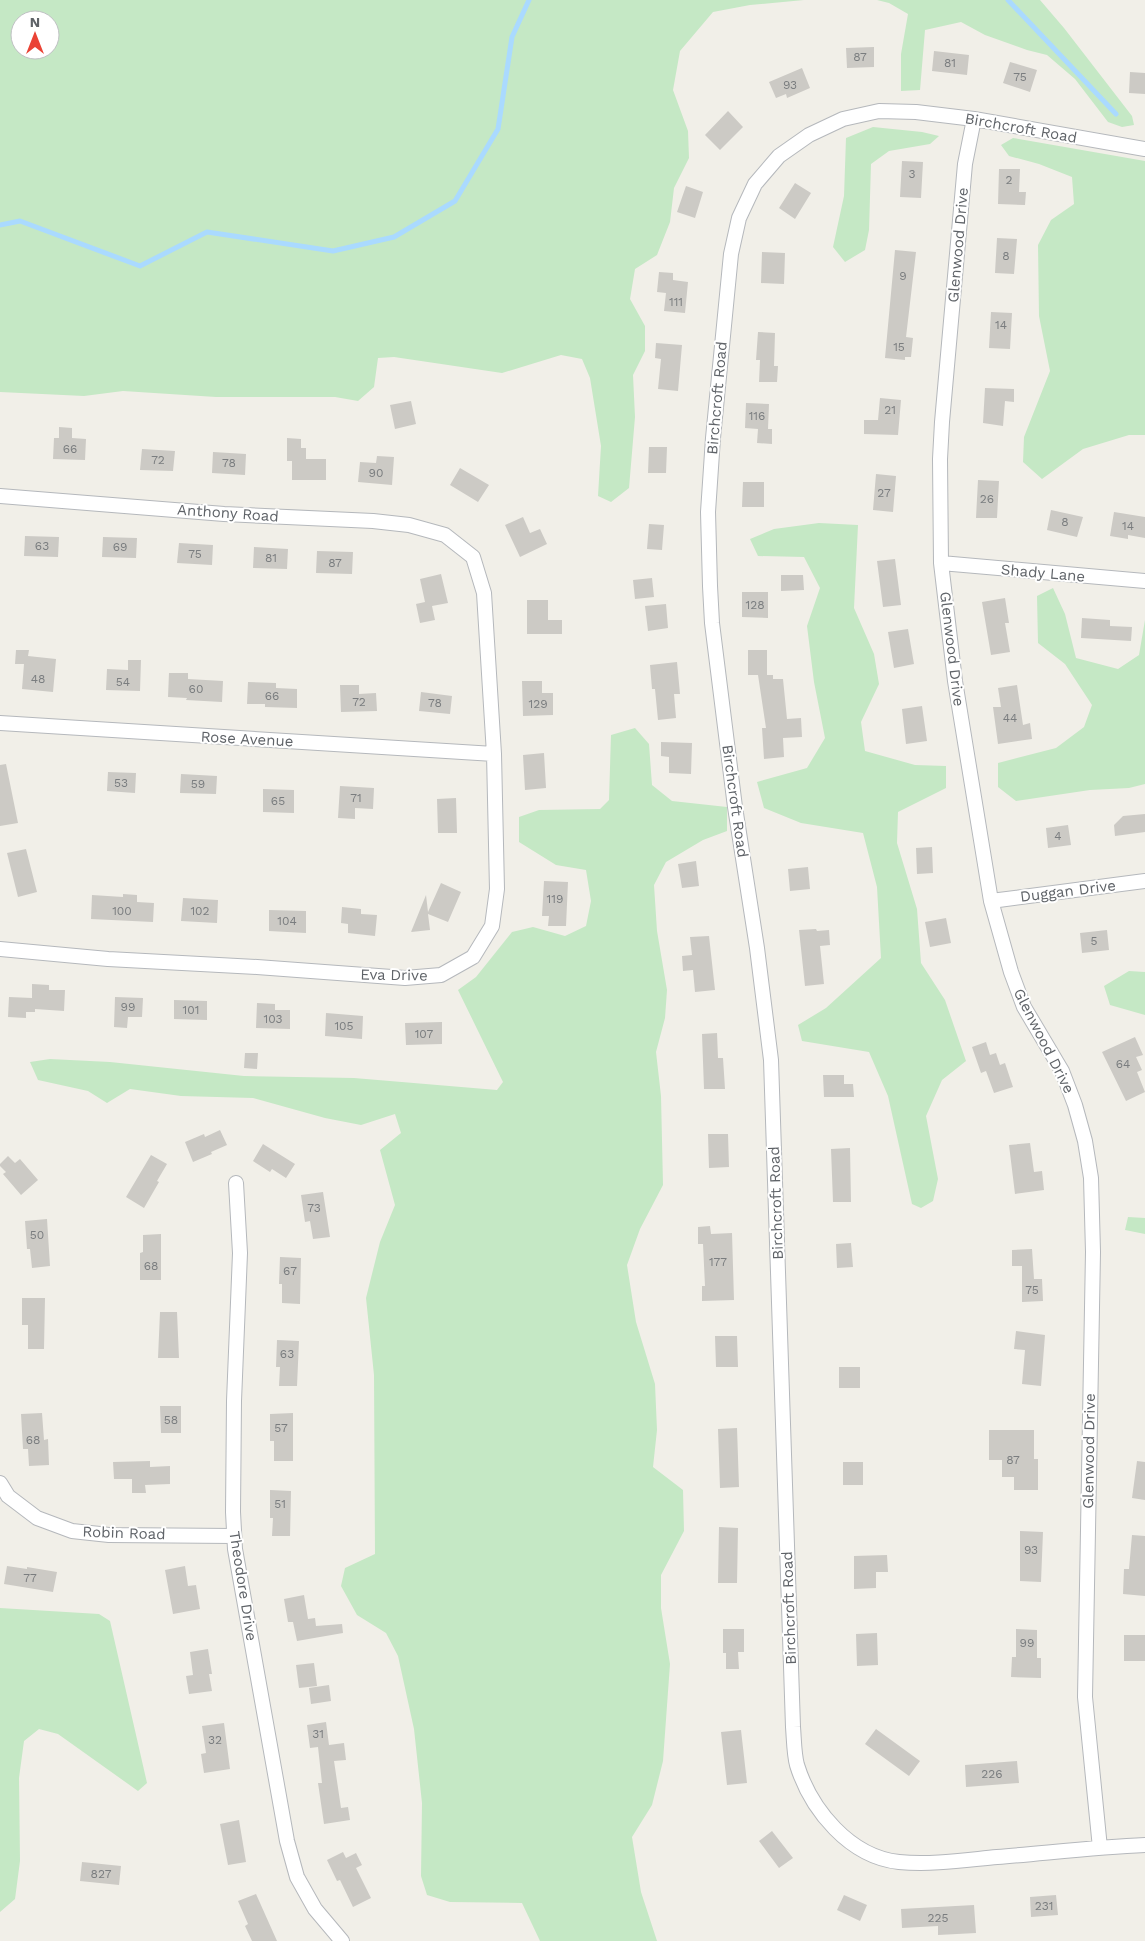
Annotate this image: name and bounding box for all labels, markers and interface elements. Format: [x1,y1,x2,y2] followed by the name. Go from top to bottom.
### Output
[10,10,60,60] north arrow
[30,14,40,30] text: N
[853,50,867,64] house number: 87
[944,56,956,70] house number: 81
[1013,70,1027,84] house number: 75
[783,78,797,92] house number: 93
[963,109,1079,147] street label: Birchcroft Road
[909,167,916,181] house number: 3
[1006,173,1013,187] house number: 2
[944,187,972,303] street label: Glenwood Drive
[1002,249,1010,263] house number: 8
[899,269,907,283] house number: 9
[669,295,683,309] house number: 111
[995,318,1007,332] house number: 14
[893,340,905,354] house number: 15
[703,341,731,455] street label: Birchcroft Road
[884,403,896,417] house number: 21
[749,409,765,423] house number: 116
[63,442,77,456] house number: 66
[151,453,165,467] house number: 72
[222,456,236,470] house number: 78
[369,466,383,480] house number: 90
[877,486,891,500] house number: 27
[980,492,994,506] house number: 26
[177,500,279,526] street label: Anthony Road
[1061,515,1069,529] house number: 8
[1122,519,1134,533] house number: 14
[35,539,49,553] house number: 63
[113,540,127,554] house number: 69
[188,547,202,561] house number: 75
[265,551,277,565] house number: 81
[328,556,342,570] house number: 87
[1000,560,1086,586] street label: Shady Lane
[936,591,968,707] street label: Glenwood Drive
[745,598,765,612] house number: 128
[31,672,45,686] house number: 48
[116,675,130,689] house number: 54
[189,682,203,696] house number: 60
[265,689,279,703] house number: 66
[352,695,366,709] house number: 72
[428,696,442,710] house number: 78
[528,697,548,711] house number: 129
[1003,711,1017,725] house number: 44
[200,728,294,750] street label: Rose Avenue
[718,743,752,859] street label: Birchcroft Road
[114,776,128,790] house number: 53
[191,777,205,791] house number: 59
[350,791,362,805] house number: 71
[271,794,285,808] house number: 65
[1054,829,1062,843] house number: 4
[1019,876,1117,906] street label: Duggan Drive
[547,892,563,906] house number: 119
[112,904,132,918] house number: 100
[190,904,210,918] house number: 102
[277,914,297,928] house number: 104
[1091,934,1098,948] house number: 5
[360,965,428,985] street label: Eva Drive
[1010,986,1078,1096] street label: Glenwood Drive
[121,1000,135,1014] house number: 99
[183,1003,199,1017] house number: 101
[264,1012,282,1026] house number: 103
[334,1019,354,1033] house number: 105
[415,1027,434,1041] house number: 107
[1116,1057,1130,1071] house number: 64
[765,1146,787,1260] street label: Birchcroft Road
[307,1201,321,1215] house number: 73
[30,1228,44,1242] house number: 50
[709,1255,727,1269] house number: 177
[144,1259,158,1273] house number: 68
[283,1264,297,1278] house number: 67
[1025,1283,1039,1297] house number: 75
[280,1347,294,1361] house number: 63
[1079,1393,1099,1509] street label: Glenwood Drive
[164,1413,178,1427] house number: 58
[274,1421,288,1435] house number: 57
[26,1433,40,1447] house number: 68
[1006,1453,1020,1467] house number: 87
[274,1497,286,1511] house number: 51
[82,1523,166,1543] street label: Robin Road
[225,1530,261,1642] street label: Theodore Drive
[1024,1543,1038,1557] house number: 93
[778,1551,800,1665] street label: Birchcroft Road
[23,1571,37,1585] house number: 77
[1020,1636,1034,1650] house number: 99
[312,1727,324,1741] house number: 31
[208,1733,222,1747] house number: 32
[981,1767,1003,1781] house number: 226
[91,1867,112,1881] house number: 827
[1035,1899,1053,1913] house number: 231
[928,1911,948,1925] house number: 225

